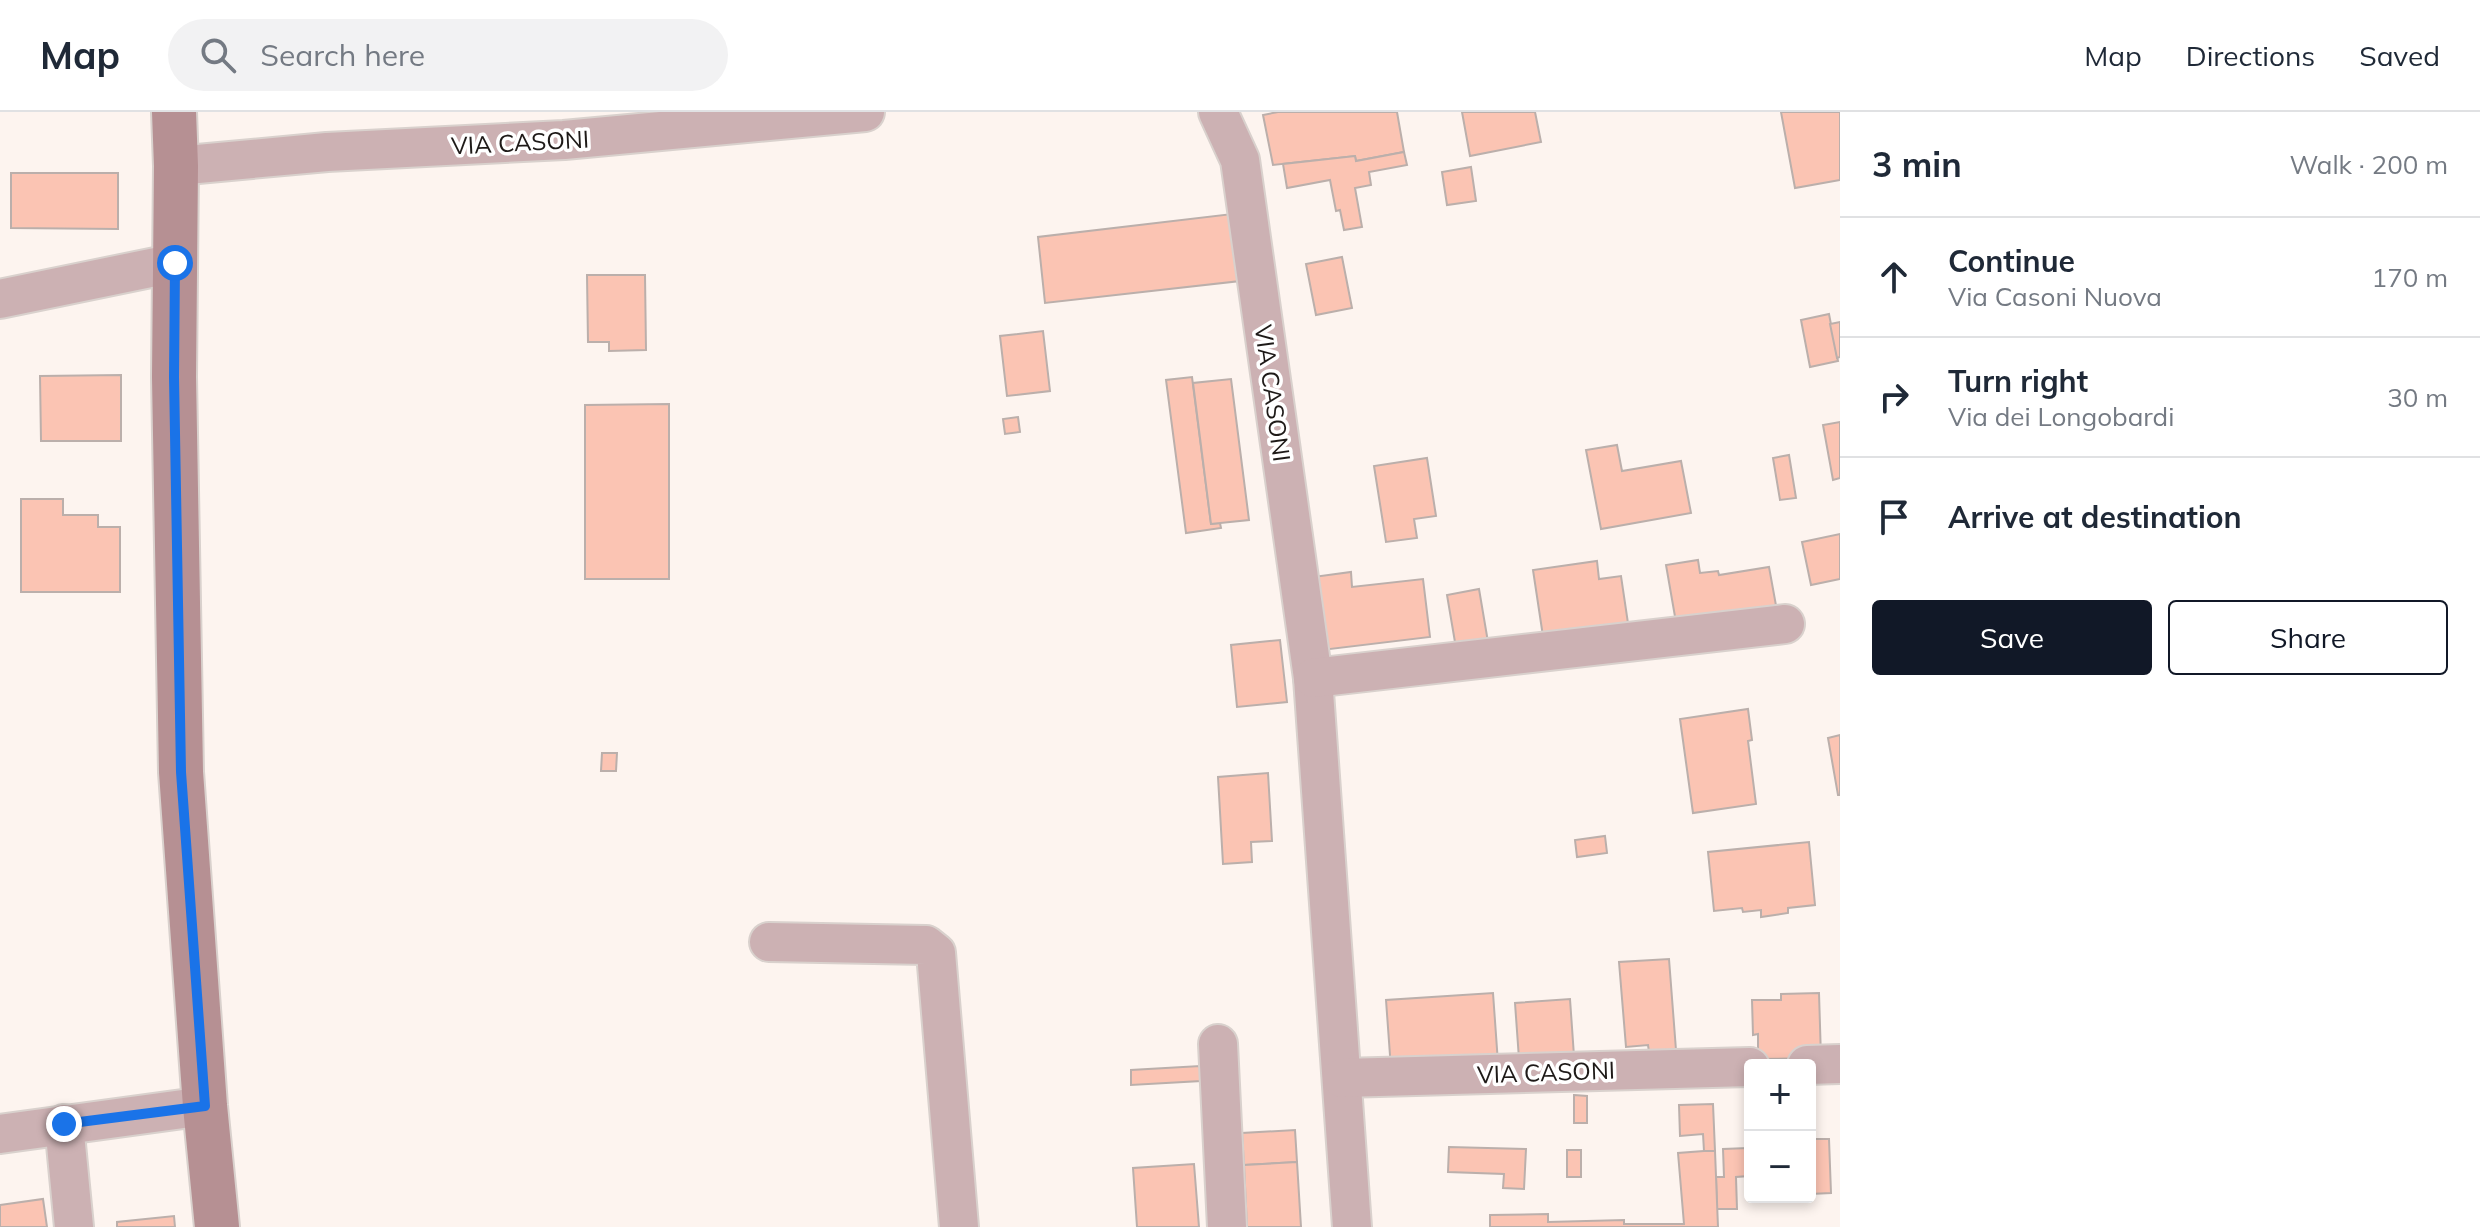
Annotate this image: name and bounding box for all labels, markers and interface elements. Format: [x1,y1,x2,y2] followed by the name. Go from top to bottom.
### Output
[168,19,728,91] search box
[40,31,120,79] text: Map
[196,33,240,77] icon: search
[260,36,425,74] text: Search here
[2084,38,2142,73] text: Map
[2186,38,2315,73] text: Directions
[2359,38,2440,73] text: Saved
[450,123,590,161] street label: VIA CASONI
[1872,143,1962,186] text: 3 min
[2289,148,2448,181] text: Walk · 200 m
[1948,242,2075,280] text: Continue
[157,245,193,281] route start
[1872,255,1916,299] icon: ahead
[2372,261,2448,294] text: 170 m
[1948,280,2162,313] text: Via Casoni Nuova
[1249,323,1297,463] street label: VIA CASONI
[1948,362,2088,400] text: Turn right
[1872,375,1916,419] icon: right
[2387,381,2448,414] text: 30 m
[1948,400,2174,433] text: Via dei Longobardi
[1872,495,1916,539] icon: arrive
[1948,498,2242,536] text: Arrive at destination
[1872,600,2152,675] button: Save
[2168,600,2448,675] button: Share
[1477,1055,1615,1089] street label: VIA CASONI
[1744,1059,1816,1203] map controls
[1744,1059,1816,1131] button: +
[46,1106,82,1142] route end
[1744,1131,1816,1203] button: −

